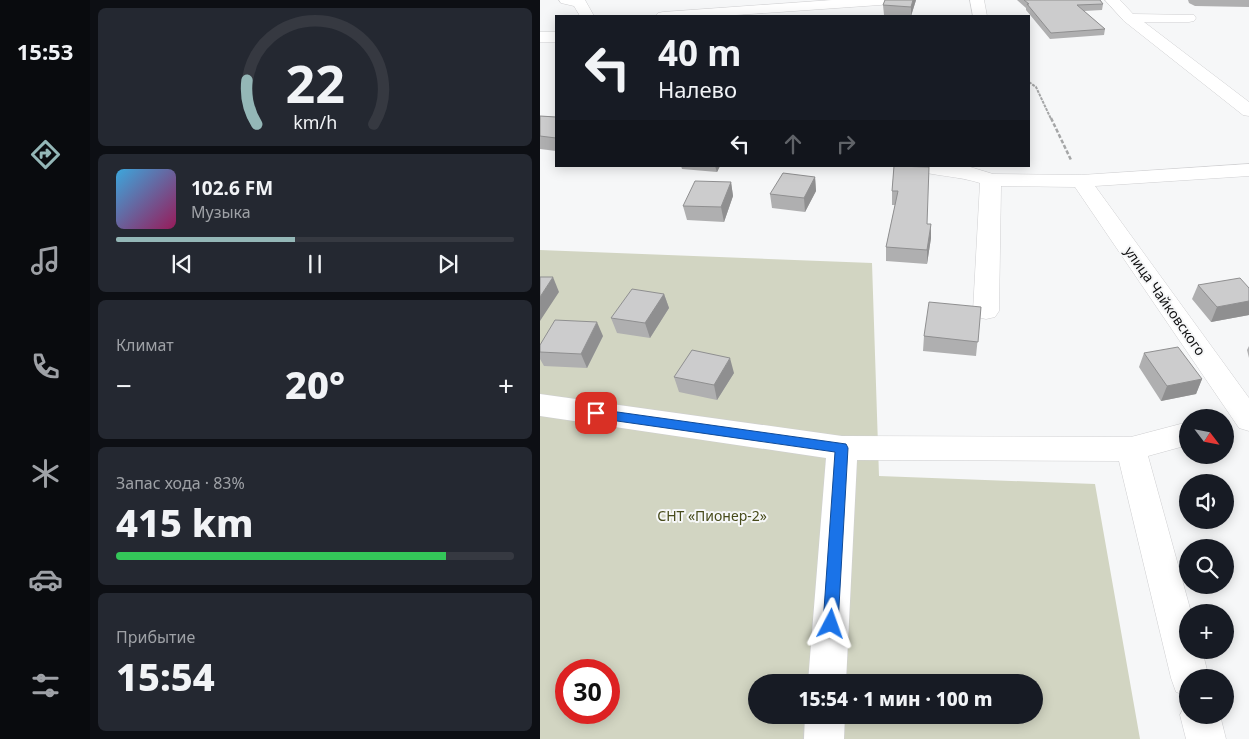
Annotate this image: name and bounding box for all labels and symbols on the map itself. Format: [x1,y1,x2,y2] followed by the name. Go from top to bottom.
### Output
[1121,242,1210,359] street label: улица Чайковского
[575,392,617,434] pin
[1179,409,1234,464] north arrow
[657,506,767,525] park label: СНТ «Пионер-2»
[804,597,856,649] position arrow
[555,659,620,724] speed limit sign: 30

